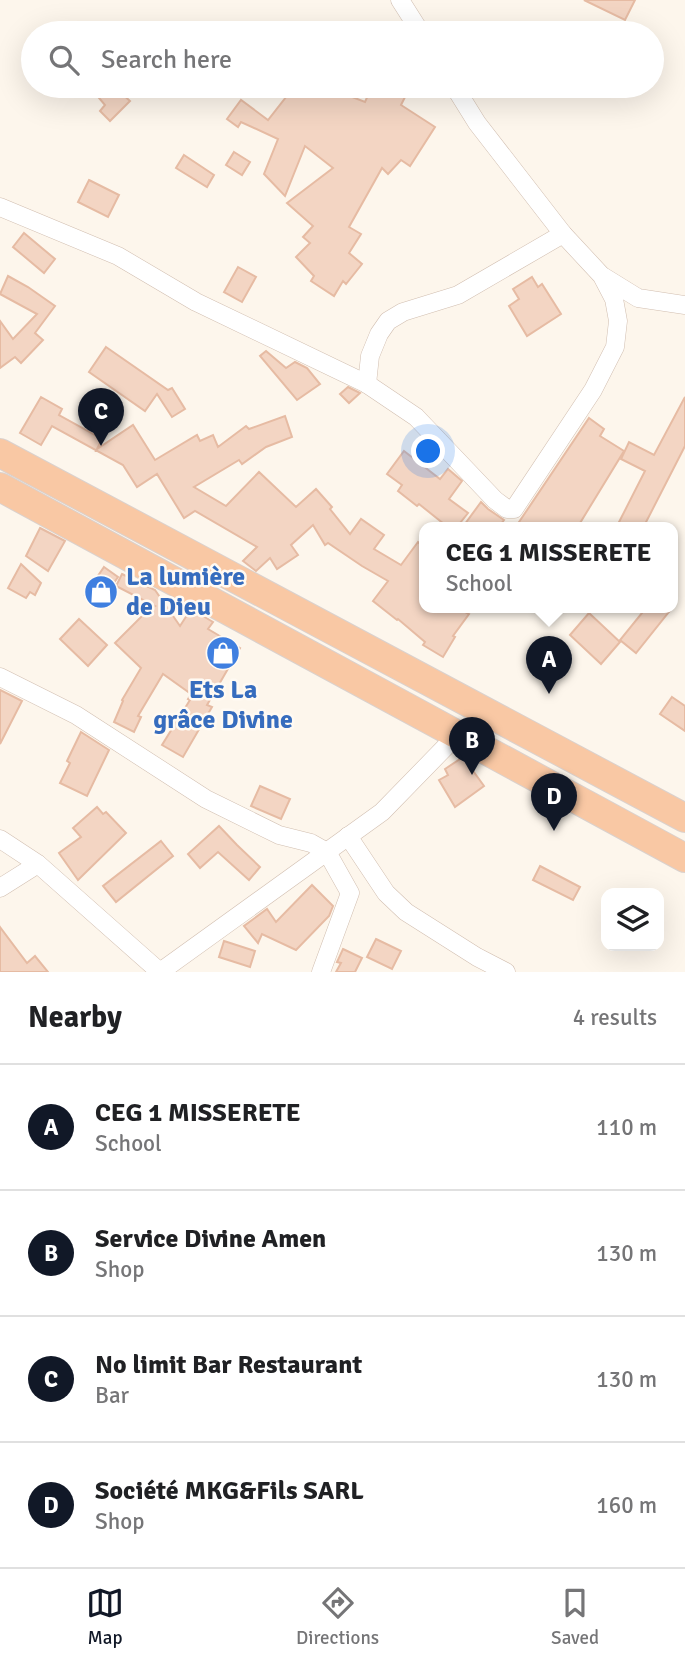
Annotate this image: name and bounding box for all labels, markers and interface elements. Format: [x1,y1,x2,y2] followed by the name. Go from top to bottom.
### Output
[21,21,664,98] search box
[45,41,83,79] icon: search
[101,44,232,76] text: Search here
[78,388,124,446] pin: C
[411,434,445,468] your location
[419,522,678,613] popup
[446,537,651,569] text: CEG 1 MISSERETE
[126,561,245,623] place label: La lumière de Dieu
[446,569,512,598] text: School
[82,573,120,611] shop icon: La lumière de Dieu
[204,634,242,672] shop icon: Ets La grâce Divine
[526,636,572,694] pin: A
[153,674,293,736] place label: Ets La grâce Divine
[449,717,495,775] pin: B
[531,773,577,831] pin: D
[601,888,664,951] map controls
[601,888,664,951] button: layers
[28,999,122,1036] text: Nearby
[573,1003,657,1032] text: 4 results
[95,1097,301,1129] text: CEG 1 MISSERETE
[44,1113,58,1142] text: A
[596,1113,657,1142] text: 110 m
[95,1129,162,1158] text: School
[95,1223,326,1255] text: Service Divine Amen
[44,1239,58,1268] text: B
[596,1239,657,1268] text: 130 m
[95,1255,144,1284] text: Shop
[95,1349,362,1381] text: No limit Bar Restaurant
[44,1365,58,1394] text: C
[596,1365,657,1394] text: 130 m
[95,1381,129,1410] text: Bar
[95,1475,364,1507] text: Société MKG&Fils SARL
[43,1491,59,1520] text: D
[596,1491,657,1520] text: 160 m
[95,1507,144,1536] text: Shop
[86,1584,124,1650] tab: Map
[296,1584,379,1650] tab: Directions
[551,1584,599,1650] tab: Saved

